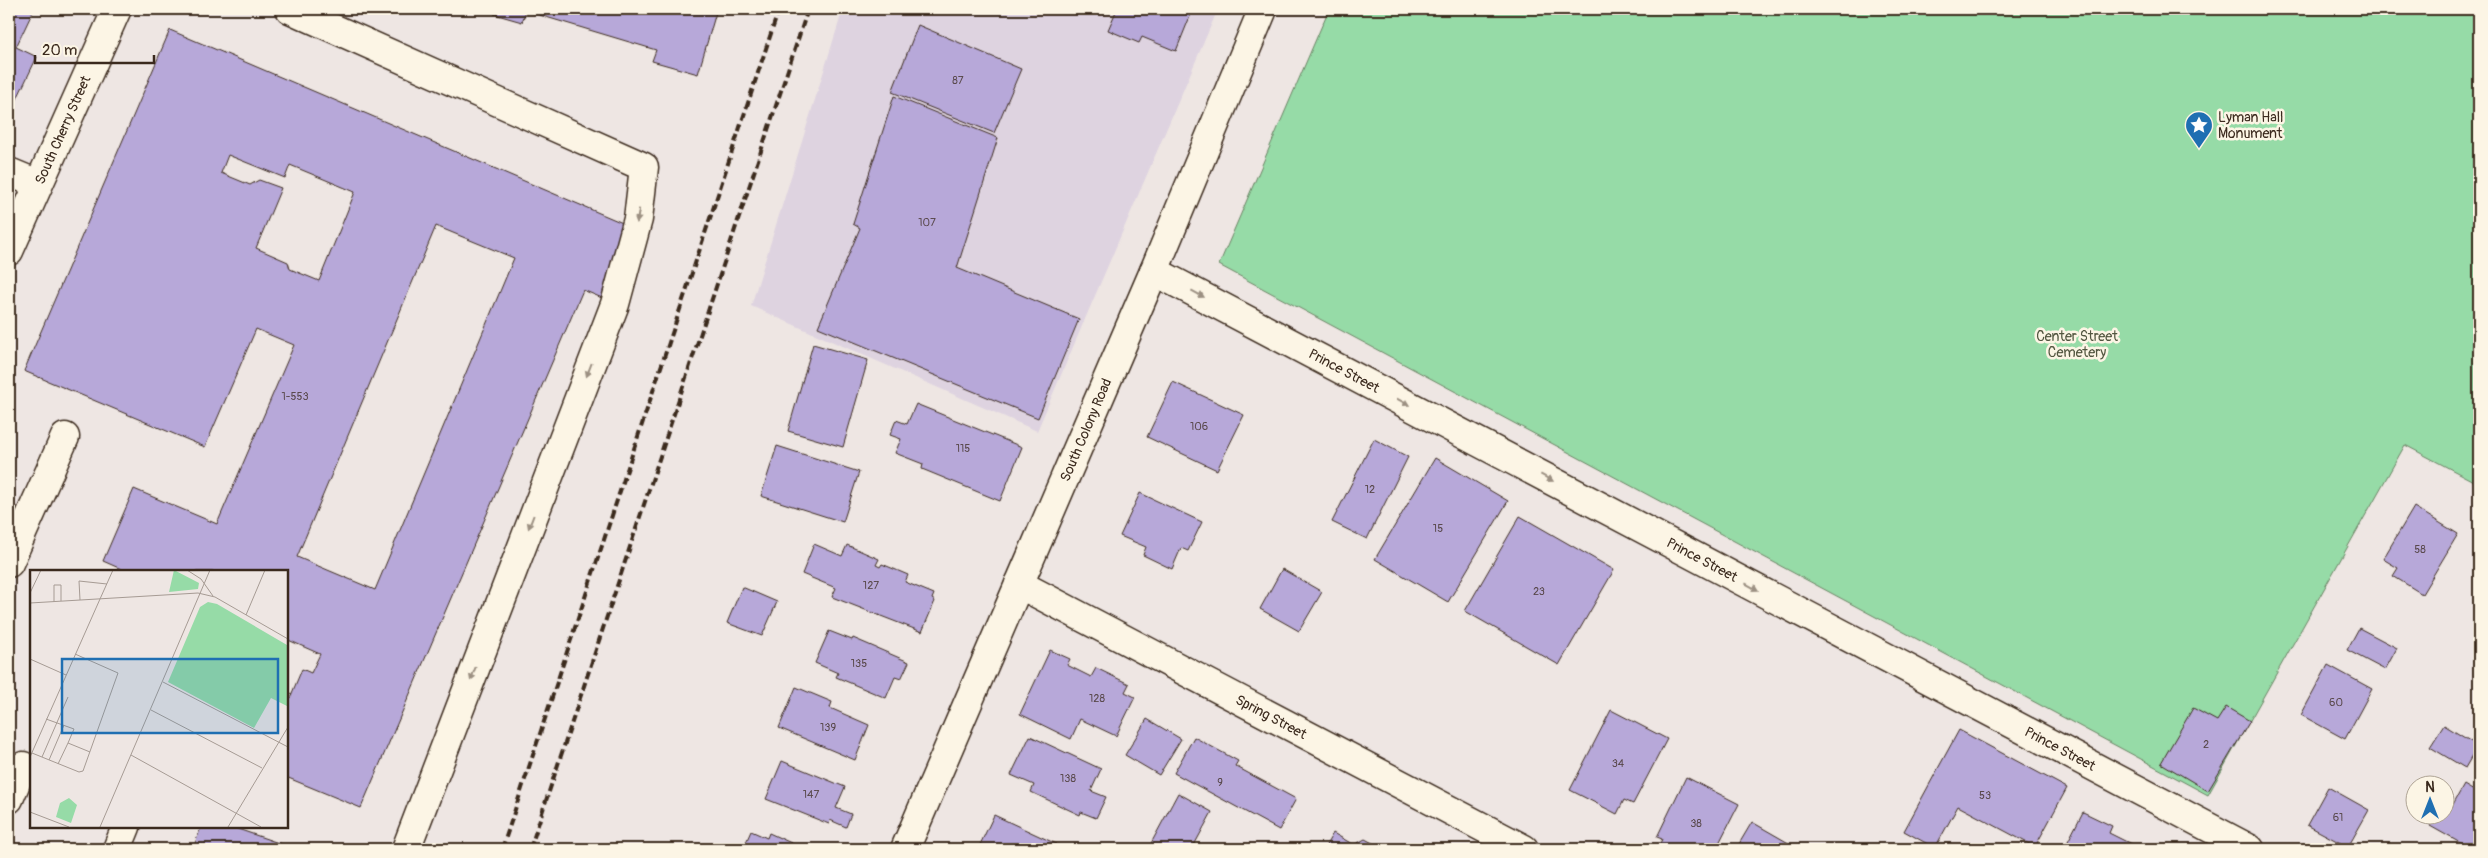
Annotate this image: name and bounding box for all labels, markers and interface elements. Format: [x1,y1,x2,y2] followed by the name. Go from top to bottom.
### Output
[35,32,154,64] scale bar
[42,41,77,60] text: 20 m
[31,73,95,187] street label: South Cherry Street
[952,74,964,87] house number: 87
[2218,109,2283,142] place label: Lyman Hall Monument
[2184,110,2214,149] place icon: Lyman Hall Monument
[633,208,641,224] one-way arrow
[918,216,936,229] house number: 107
[1191,289,1204,298] one-way arrow
[2036,328,2118,361] park label: Center Street Cemetery
[1306,345,1383,397] street label: Prince Street
[585,363,593,378] one-way arrow
[1057,376,1115,484] street label: South Colony Road
[281,390,309,403] house number: 1-553
[1396,398,1410,406] one-way arrow
[1190,420,1208,433] house number: 106
[956,442,970,455] house number: 115
[1540,474,1554,482] one-way arrow
[1365,483,1375,496] house number: 12
[527,515,535,530] one-way arrow
[1433,522,1443,535] house number: 15
[1664,534,1741,586] street label: Prince Street
[2414,543,2426,556] house number: 58
[30,570,288,828] inset map
[863,579,879,592] house number: 127
[1745,583,1760,591] one-way arrow
[1533,585,1545,598] house number: 23
[851,657,867,670] house number: 135
[469,667,477,682] one-way arrow
[1233,691,1310,743] street label: Spring Street
[1089,692,1105,705] house number: 128
[2329,696,2343,709] house number: 60
[820,721,836,734] house number: 139
[2022,723,2099,775] street label: Prince Street
[2203,738,2209,751] house number: 2
[1612,757,1625,770] house number: 34
[1060,772,1076,785] house number: 138
[1217,776,1223,789] house number: 9
[2406,776,2456,826] north arrow
[2425,779,2435,796] text: N
[803,788,819,801] house number: 147
[1979,789,1991,802] house number: 53
[2333,811,2343,824] house number: 61
[1690,817,1702,830] house number: 38

